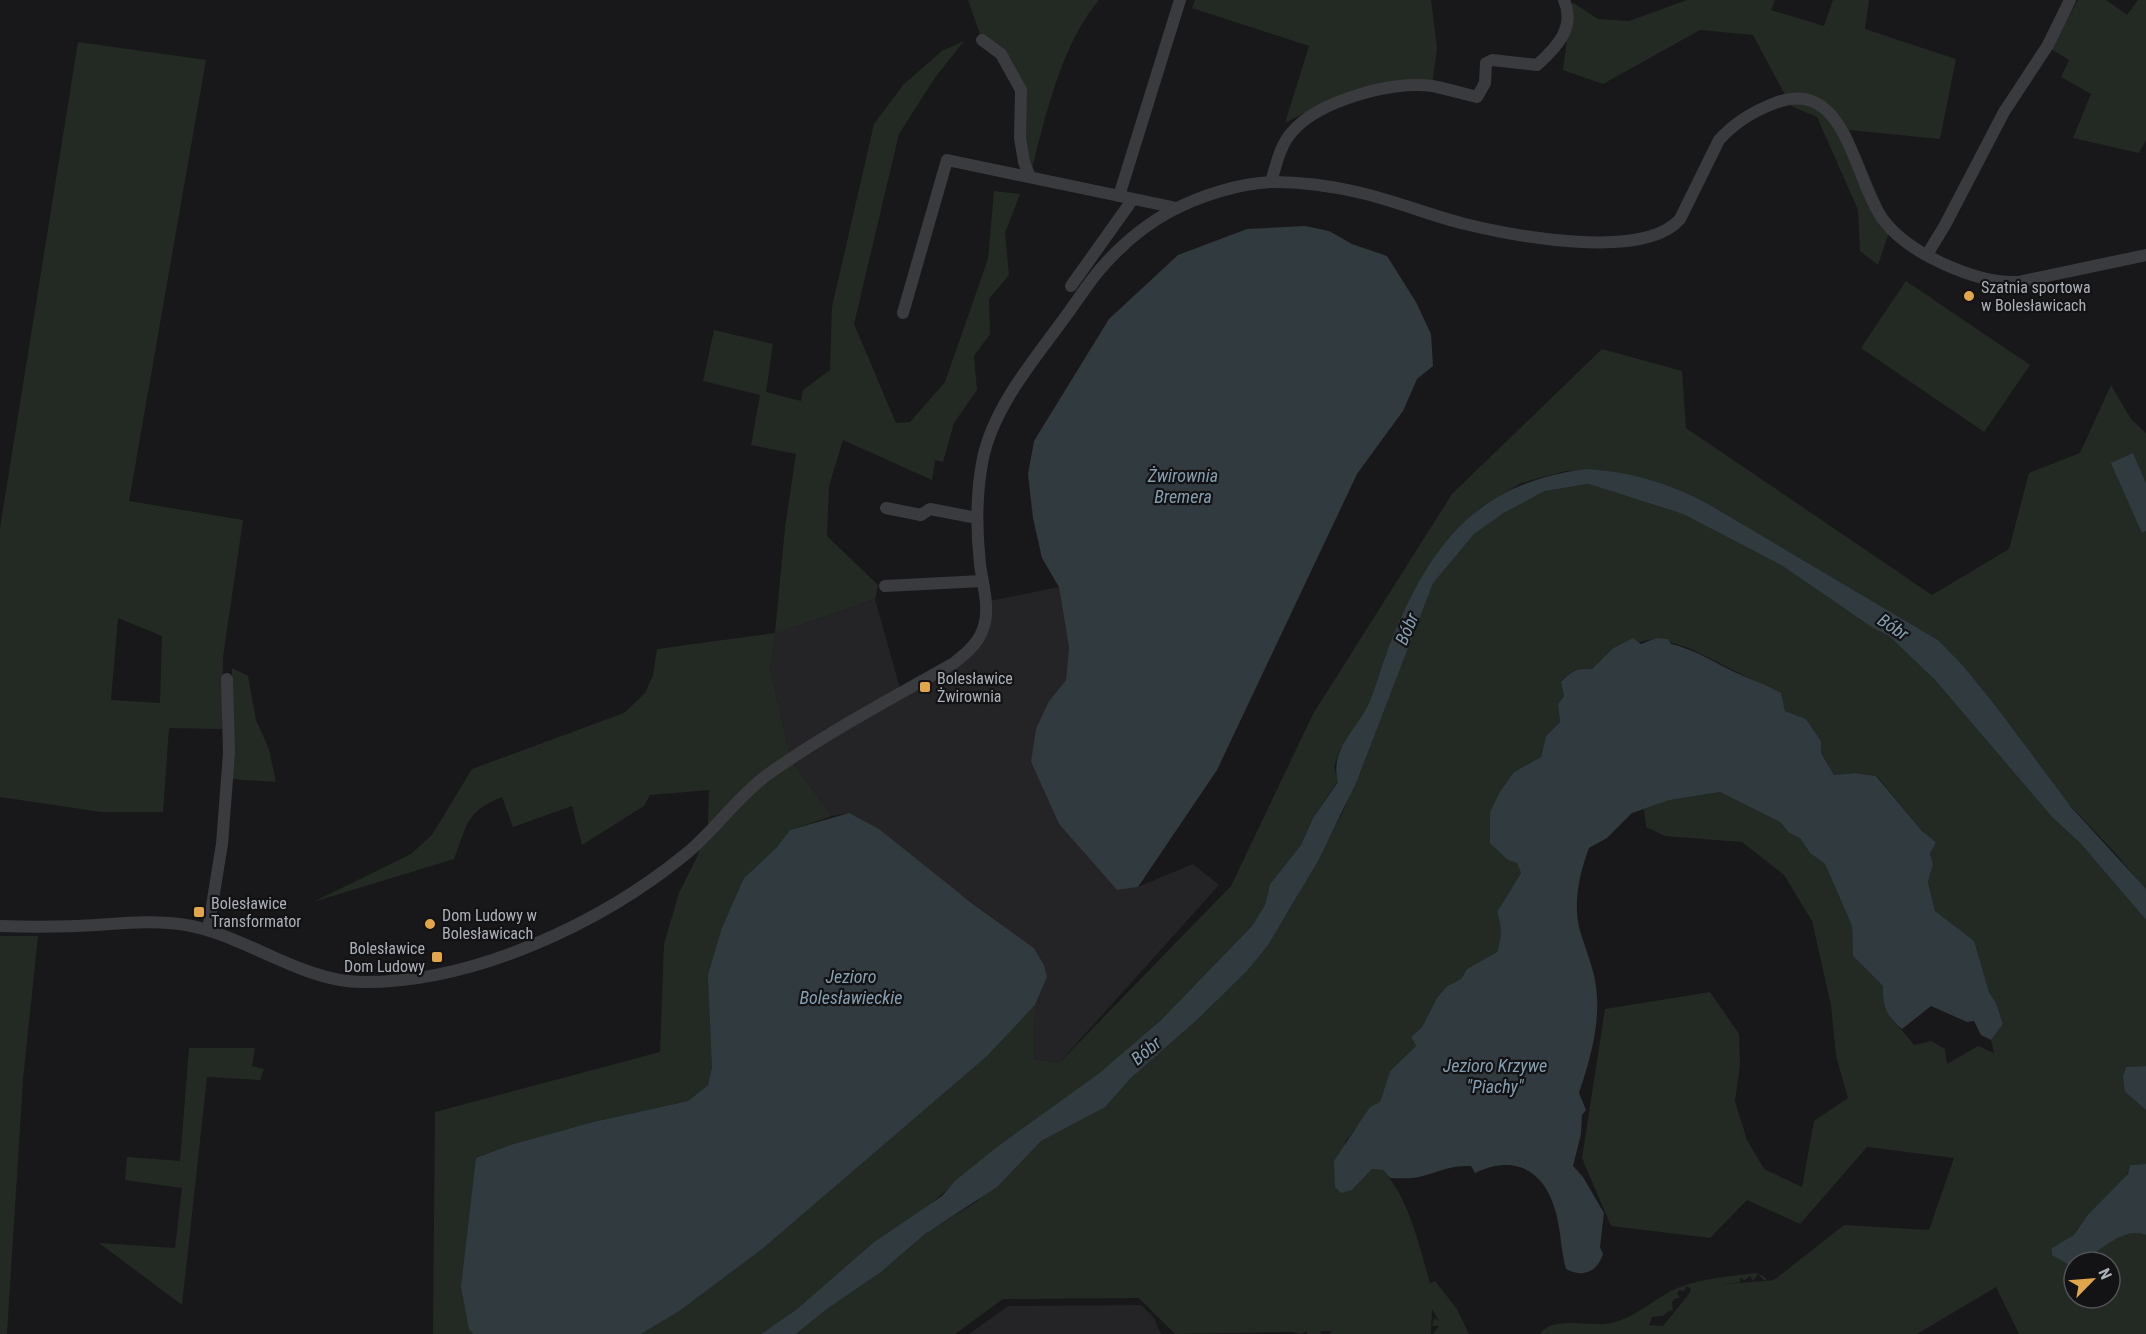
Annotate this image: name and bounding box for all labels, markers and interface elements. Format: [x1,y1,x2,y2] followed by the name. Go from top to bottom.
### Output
[1981,278,2091,315] place label: Szatnia sportowa w Bolesławicach
[1962,289,1976,303] marker: Szatnia sportowa w Bolesławicach
[1147,465,1218,507] water label: Żwirownia Bremera
[1391,609,1423,648] water label: Bóbr
[1874,609,1913,645] water label: Bóbr
[937,669,1013,706] place label: Bolesławice Żwirownia
[918,680,932,694] marker: Bolesławice Żwirownia
[211,894,301,931] place label: Bolesławice Transformator
[192,905,206,919] marker: Bolesławice Transformator
[442,906,537,943] place label: Dom Ludowy w Bolesławicach
[423,917,437,931] marker: Dom Ludowy w Bolesławicach
[344,939,425,976] place label: Bolesławice Dom Ludowy
[430,950,444,964] marker: Bolesławice Dom Ludowy
[800,966,902,1008] water label: Jezioro Bolesławieckie
[1127,1032,1165,1069] water label: Bóbr
[1443,1055,1547,1097] water label: Jezioro Krzywe "Piachy"
[2062,1250,2122,1310] north arrow
[2094,1265,2116,1282] text: N

